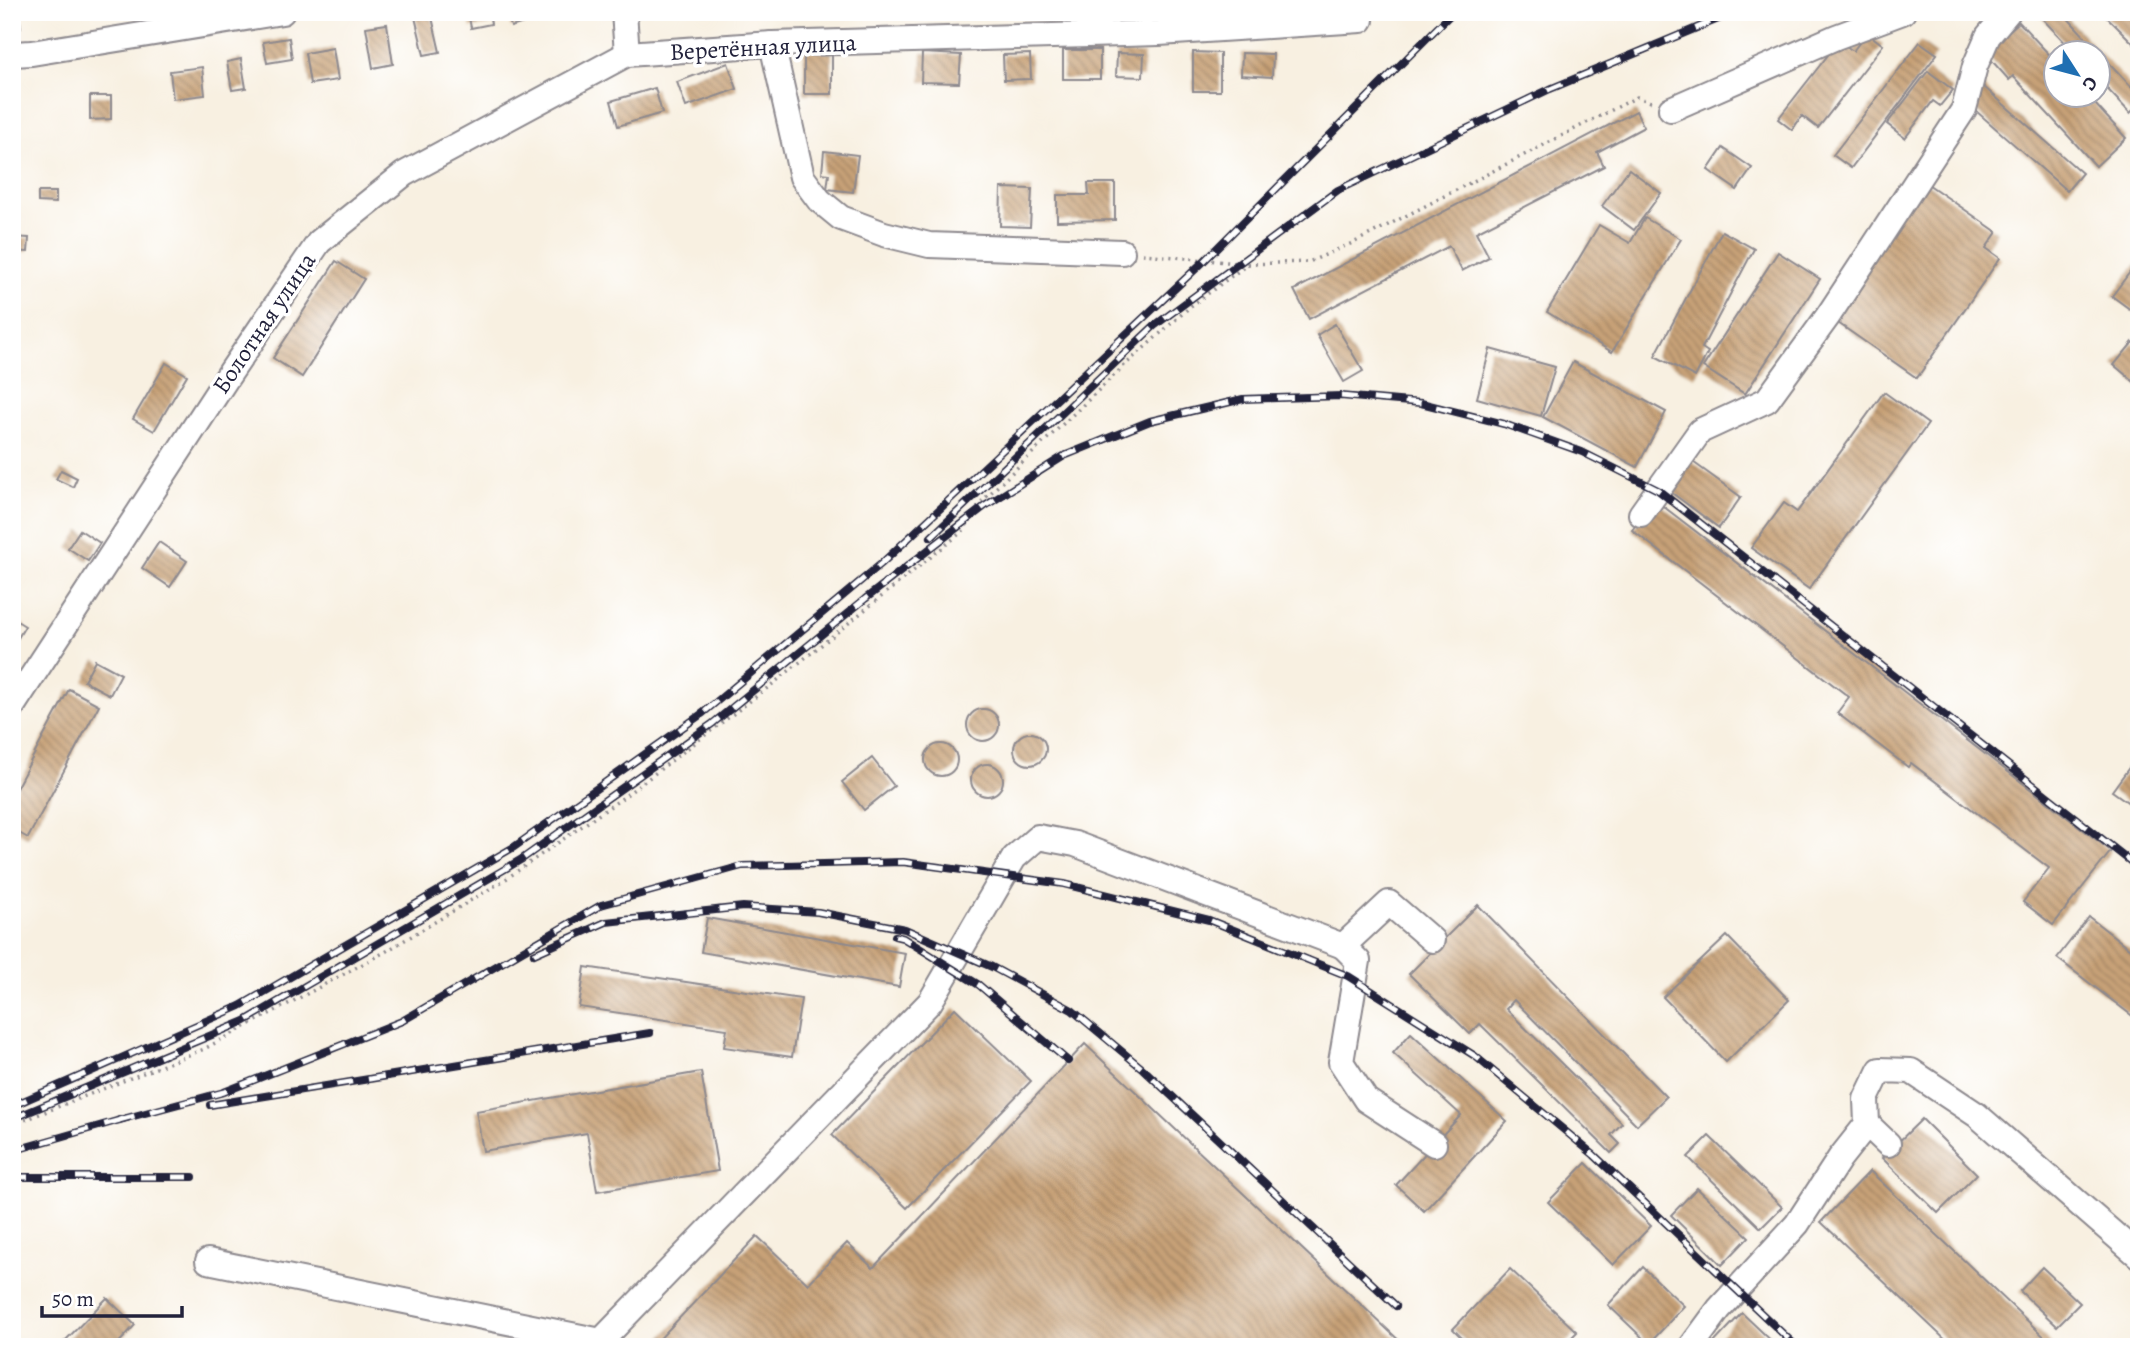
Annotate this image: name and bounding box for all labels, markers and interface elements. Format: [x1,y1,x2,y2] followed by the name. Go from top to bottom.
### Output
[669,26,857,68] street label: Веретённая улица
[2042,38,2112,108] north arrow
[2076,71,2104,96] text: С
[205,246,323,400] street label: Болотная улица
[42,1275,182,1319] scale bar
[52,1285,94,1313] text: 50 m

